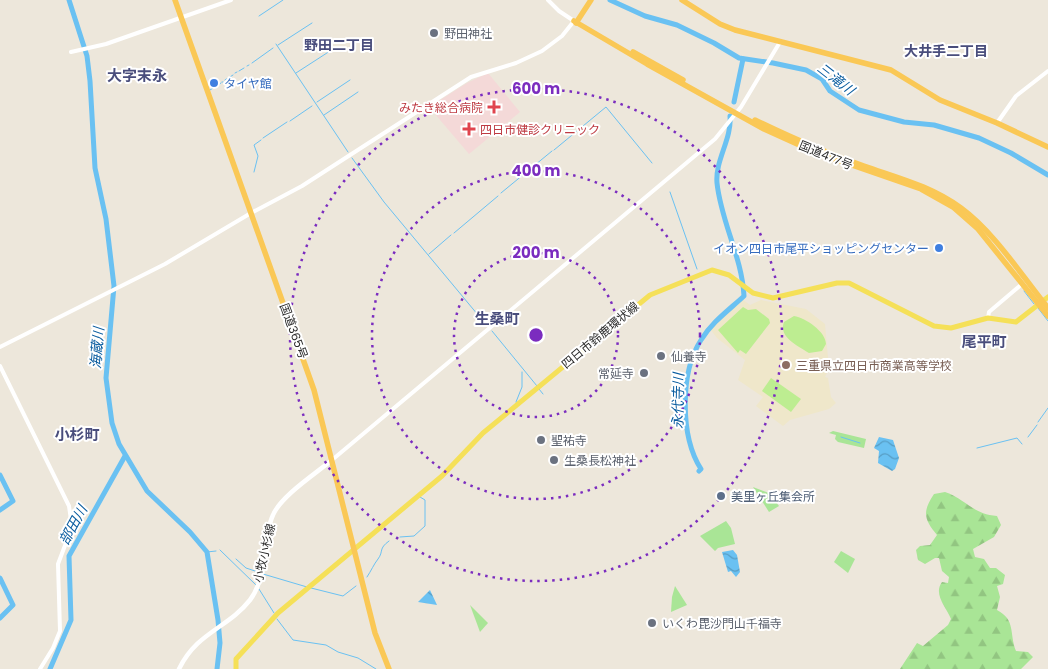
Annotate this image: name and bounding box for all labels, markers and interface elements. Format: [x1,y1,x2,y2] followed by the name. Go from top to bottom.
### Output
[444,25,492,42] place label: 野田神社
[428,27,440,39] marker: 野田神社
[304,35,374,55] district label: 野田二丁目
[904,41,988,61] district label: 大井手二丁目
[813,58,860,101] water label: 三滝川
[107,65,167,86] district label: 大字末永
[224,75,272,92] place label: タイヤ館
[208,77,220,89] marker: タイヤ館
[512,78,560,99] text: 600 m
[399,99,483,116] place label: みたき総合病院
[487,100,501,114] marker: みたき総合病院
[480,121,600,138] place label: 四日市健診クリニック
[462,122,476,136] marker: 四日市健診クリニック
[797,137,855,173] street label: 国道477号
[512,160,561,181] text: 400 m
[713,240,929,257] place label: イオン四日市尾平ショッピングセンター
[512,242,560,263] text: 200 m
[933,242,945,254] marker: イオン四日市尾平ショッピングセンター
[558,298,642,372] street label: 四日市鈴鹿環状線
[276,301,312,361] street label: 国道365号
[474,308,520,329] district label: 生桑町
[85,324,109,370] water label: 海蔵川
[527,326,545,344] centre of rings
[961,331,1007,352] district label: 尾平町
[671,348,707,365] place label: 仙養寺
[655,350,667,362] marker: 仙養寺
[796,357,952,374] place label: 三重県立四日市商業高等学校
[780,359,792,371] marker: 三重県立四日市商業高等学校
[598,365,634,382] place label: 常延寺
[638,367,650,379] marker: 常延寺
[668,371,689,429] water label: 永代寺川
[54,424,100,445] district label: 小杉町
[551,432,587,449] place label: 聖祐寺
[535,434,547,446] marker: 聖祐寺
[564,452,636,469] place label: 生桑長松神社
[548,454,560,466] marker: 生桑長松神社
[731,488,815,505] place label: 美里ヶ丘集会所
[715,490,727,502] marker: 美里ヶ丘集会所
[54,500,93,548] water label: 部田川
[249,522,279,584] street label: 小牧小杉線
[662,615,782,632] place label: いくわ毘沙門山千福寺
[646,617,658,629] marker: いくわ毘沙門山千福寺

